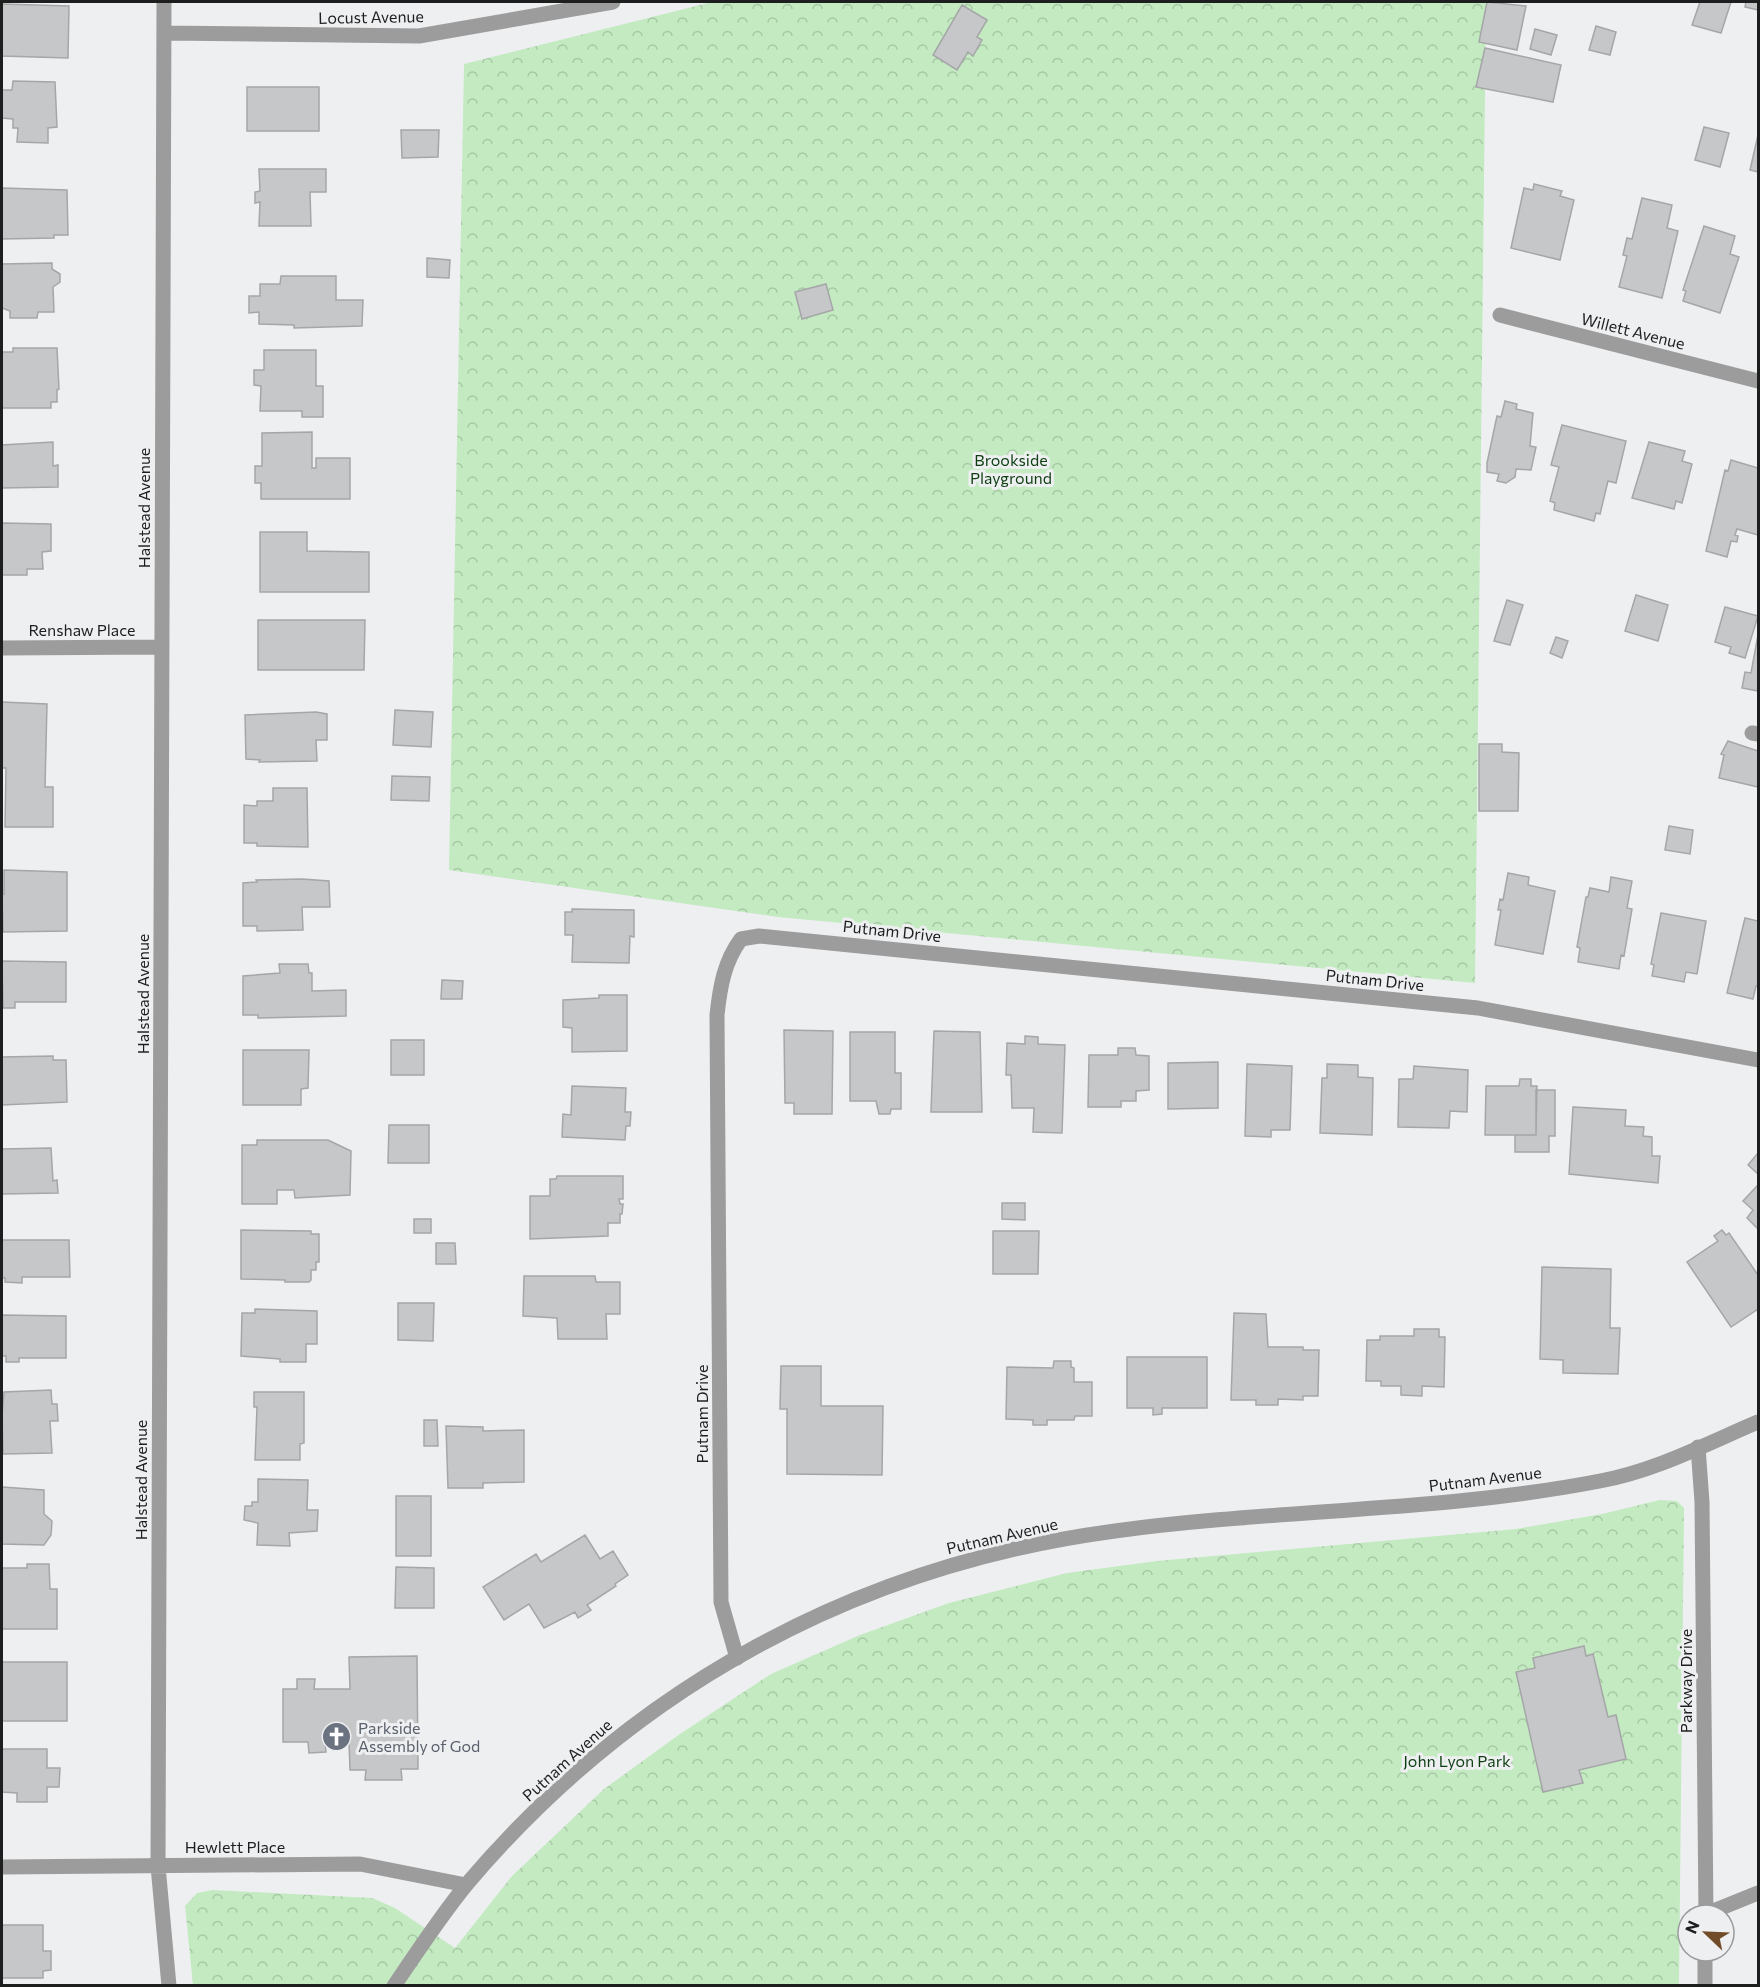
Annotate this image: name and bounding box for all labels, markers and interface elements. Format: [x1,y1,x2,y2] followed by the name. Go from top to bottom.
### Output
[318,6,424,27] street label: Locust Avenue
[1579,308,1687,353] street label: Willett Avenue
[134,448,153,568] street label: Halstead Avenue
[970,450,1052,487] park label: Brookside Playground
[28,620,136,639] street label: Renshaw Place
[842,916,942,945] street label: Putnam Drive
[133,934,152,1054] street label: Halstead Avenue
[1325,965,1425,994] street label: Putnam Drive
[692,1365,711,1463] street label: Putnam Drive
[131,1420,150,1540] street label: Halstead Avenue
[1427,1462,1542,1495] street label: Putnam Avenue
[944,1513,1059,1558] street label: Putnam Avenue
[1676,1629,1695,1733] street label: Parkway Drive
[518,1715,615,1805] street label: Putnam Avenue
[358,1718,480,1755] place label: Parkside Assembly of God
[321,1721,353,1753] church icon: Parkside Assembly of God
[1403,1751,1511,1770] park label: John Lyon Park
[185,1837,285,1856] street label: Hewlett Place
[1676,1903,1736,1963] north arrow
[1681,1918,1703,1936] text: N

